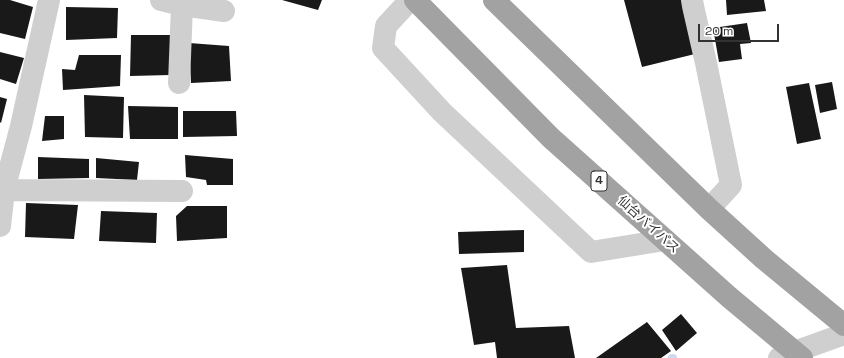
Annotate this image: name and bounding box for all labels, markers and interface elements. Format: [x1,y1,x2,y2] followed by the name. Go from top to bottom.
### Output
[700,16,781,42] scale bar
[705,23,733,39] text: 20 m
[591,171,607,191] road number: 4
[614,193,682,257] street label: 仙台バイパス

